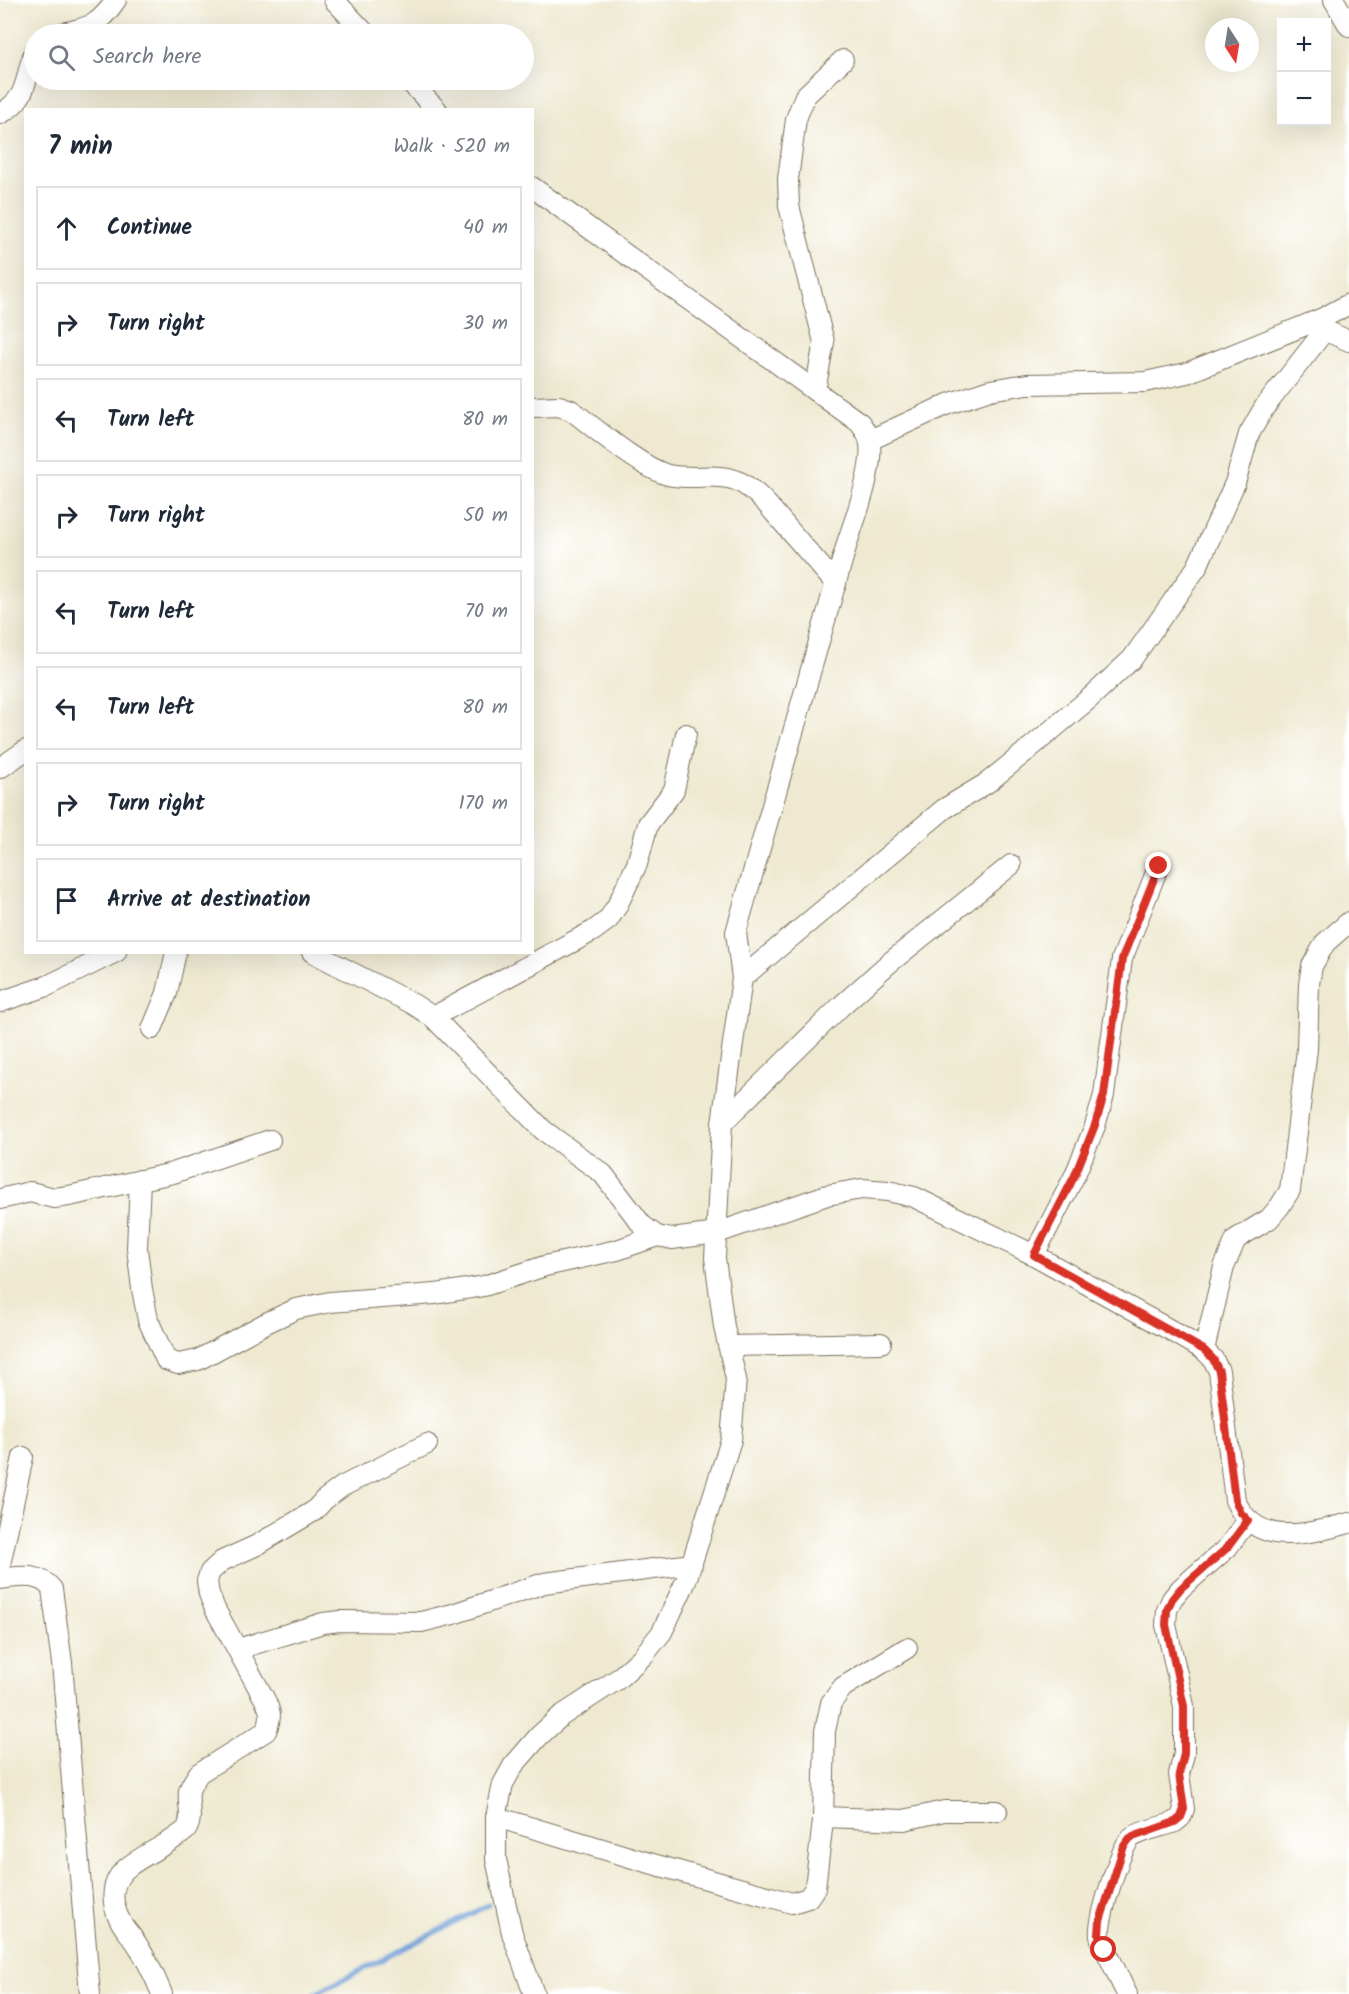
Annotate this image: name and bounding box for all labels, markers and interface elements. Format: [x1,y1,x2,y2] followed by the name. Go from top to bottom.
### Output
[1205,18,1259,72] north arrow
[1277,18,1331,126] map controls
[1277,18,1331,72] button: +
[24,24,534,90] search box
[93,40,201,75] text: Search here
[45,41,78,74] icon: search
[1277,72,1331,126] button: −
[48,126,113,168] text: 7 min
[394,131,510,163] text: Walk · 520 m
[107,211,192,246] text: Continue
[50,212,83,245] icon: ahead
[463,212,508,244] text: 40 m
[107,307,205,342] text: Turn right
[50,308,83,341] icon: right
[463,308,508,340] text: 30 m
[107,403,194,438] text: Turn left
[50,404,83,437] icon: left
[462,404,508,436] text: 80 m
[107,499,205,534] text: Turn right
[50,500,83,533] icon: right
[463,500,508,532] text: 50 m
[107,595,194,630] text: Turn left
[50,596,83,629] icon: left
[465,596,508,628] text: 70 m
[107,691,194,726] text: Turn left
[50,692,83,725] icon: left
[462,692,508,724] text: 80 m
[107,787,205,822] text: Turn right
[50,788,83,821] icon: right
[459,788,508,820] text: 170 m
[1145,852,1171,878] route end
[107,883,310,918] text: Arrive at destination
[50,884,83,917] icon: arrive
[1090,1936,1116,1962] route start

